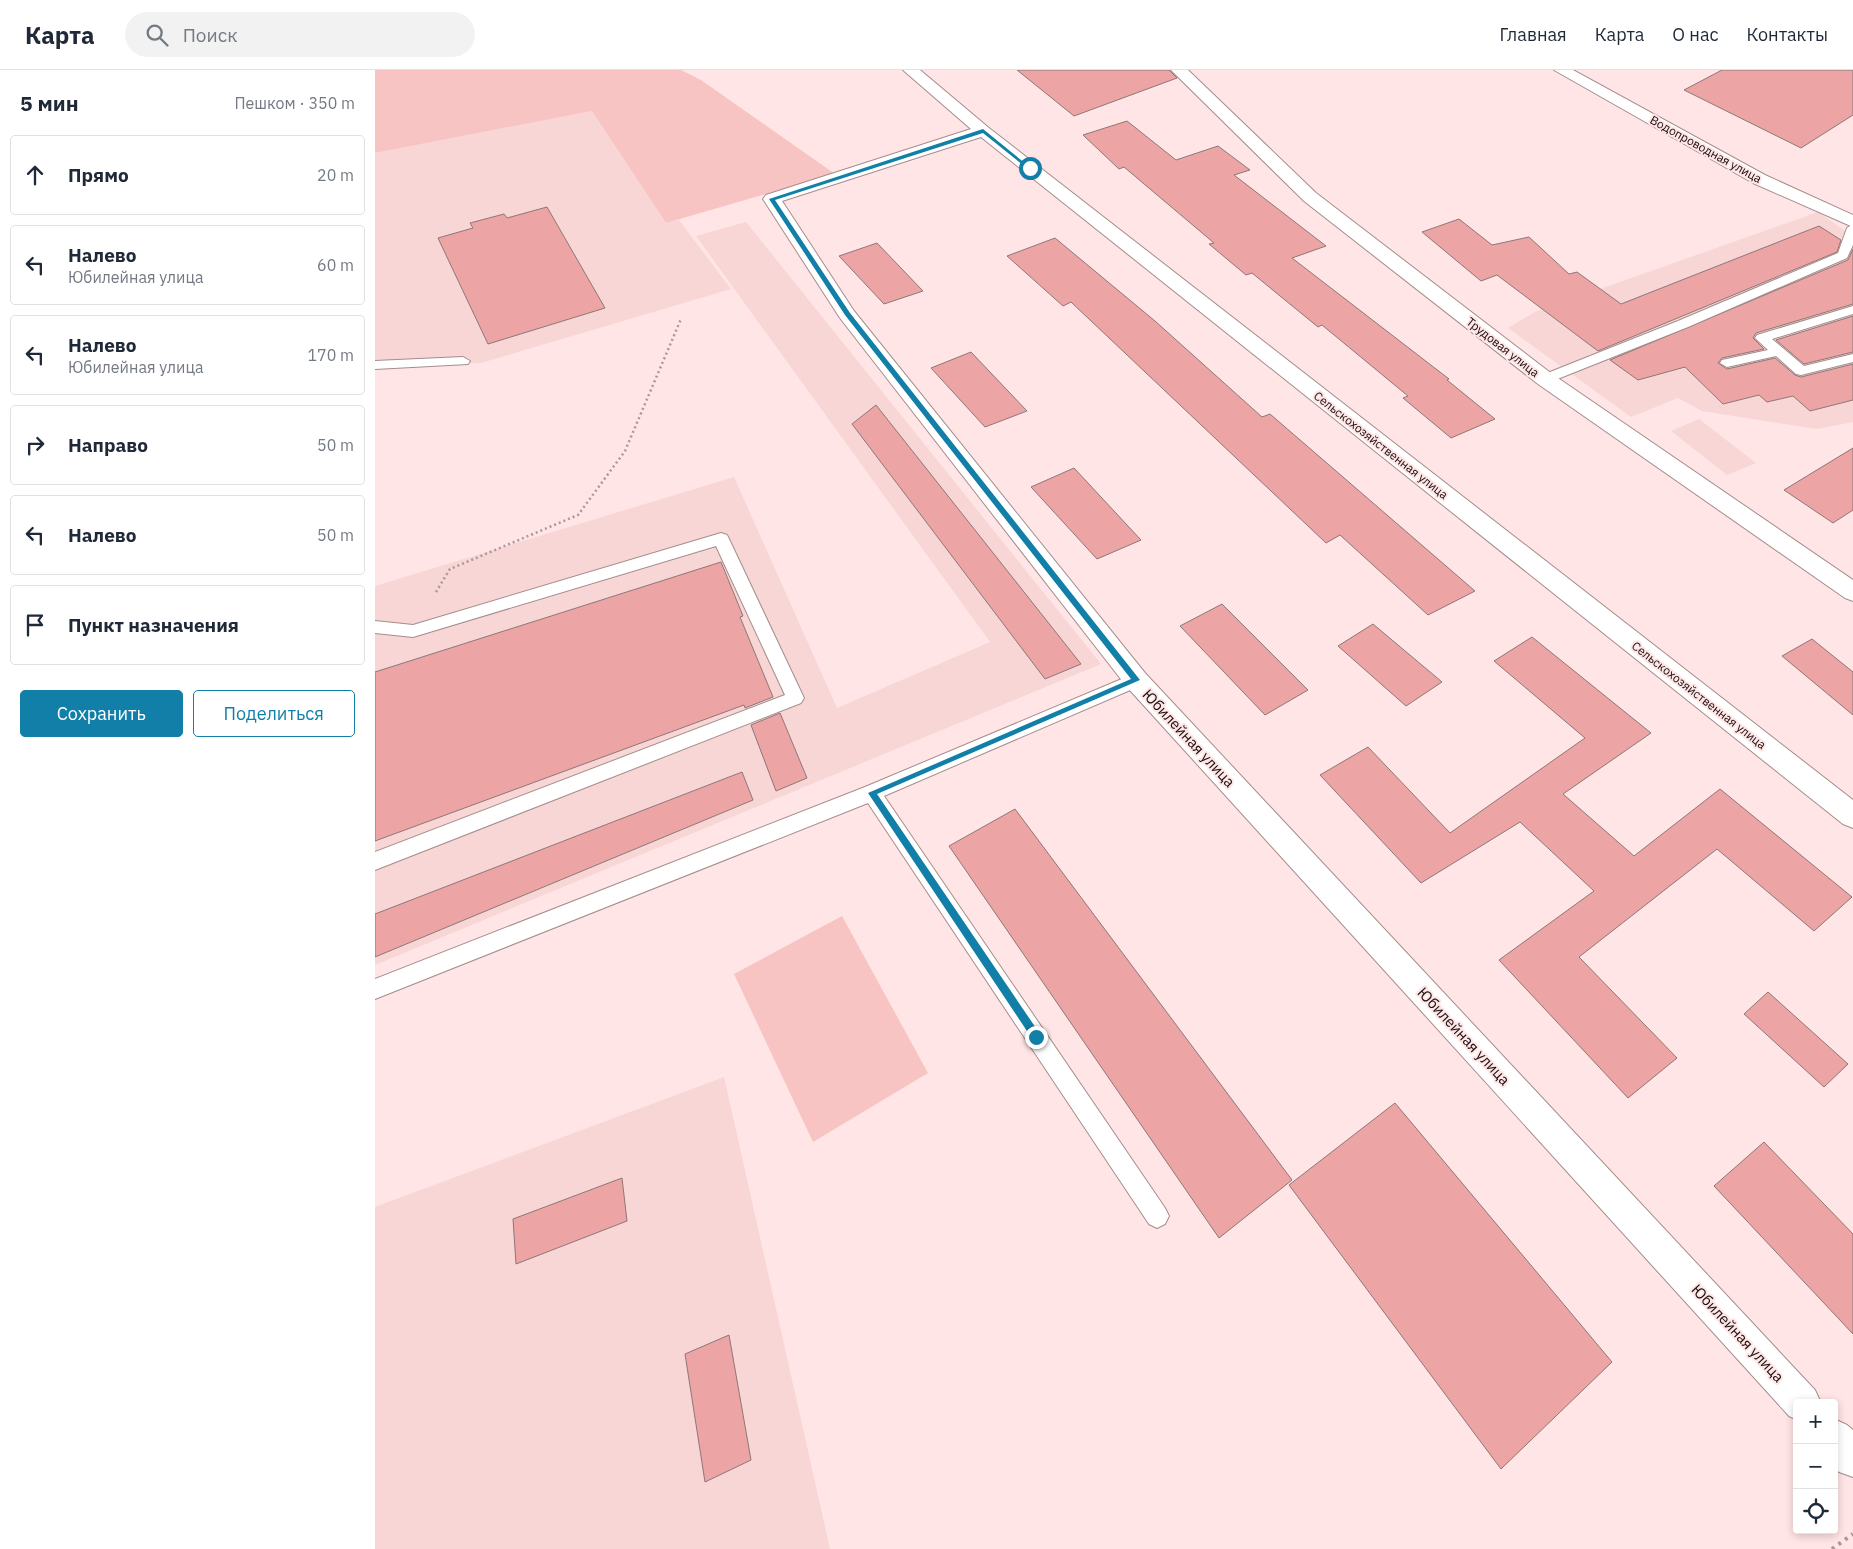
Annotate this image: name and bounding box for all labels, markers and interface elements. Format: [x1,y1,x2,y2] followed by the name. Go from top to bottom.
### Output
[125,12,475,57] search box
[25,19,95,51] text: Карта
[143,21,171,49] icon: search
[183,23,238,47] text: Поиск
[1499,23,1567,46] text: Главная
[1595,23,1644,46] text: Карта
[1672,23,1719,46] text: О нас
[1747,23,1828,46] text: Контакты
[20,89,79,117] text: 5 мин
[234,93,355,113] text: Пешком · 350 m
[1647,112,1765,186] street label: Водопроводная улица
[1019,157,1042,180] route start
[21,161,49,189] icon: ahead
[68,163,129,187] text: Прямо
[317,165,354,185] text: 20 m
[68,243,137,267] text: Налево
[21,251,49,279] icon: left
[317,255,354,275] text: 60 m
[68,267,204,287] text: Юбилейная улица
[1464,314,1543,380] street label: Трудовая улица
[68,333,137,357] text: Налево
[21,341,49,369] icon: left
[307,345,354,365] text: 170 m
[68,357,204,377] text: Юбилейная улица
[1311,388,1452,502] street label: Сельскохозяйственная улица
[21,431,49,459] icon: right
[68,433,148,457] text: Направо
[317,435,354,455] text: 50 m
[21,521,49,549] icon: left
[68,523,137,547] text: Налево
[317,525,354,545] text: 50 m
[21,611,49,639] icon: arrive
[68,613,239,637] text: Пункт назначения
[1629,638,1770,752] street label: Сельскохозяйственная улица
[1139,685,1239,791] street label: Юбилейная улица
[20,690,183,737] button: Сохранить
[193,690,355,737] button: Поделиться
[1414,983,1514,1089] street label: Юбилейная улица
[1025,1026,1048,1049] route end
[1688,1280,1788,1386] street label: Юбилейная улица
[1793,1399,1838,1534] map controls
[1793,1399,1838,1444] button: +
[1793,1444,1838,1489] button: −
[1793,1489,1838,1534] button: locate

